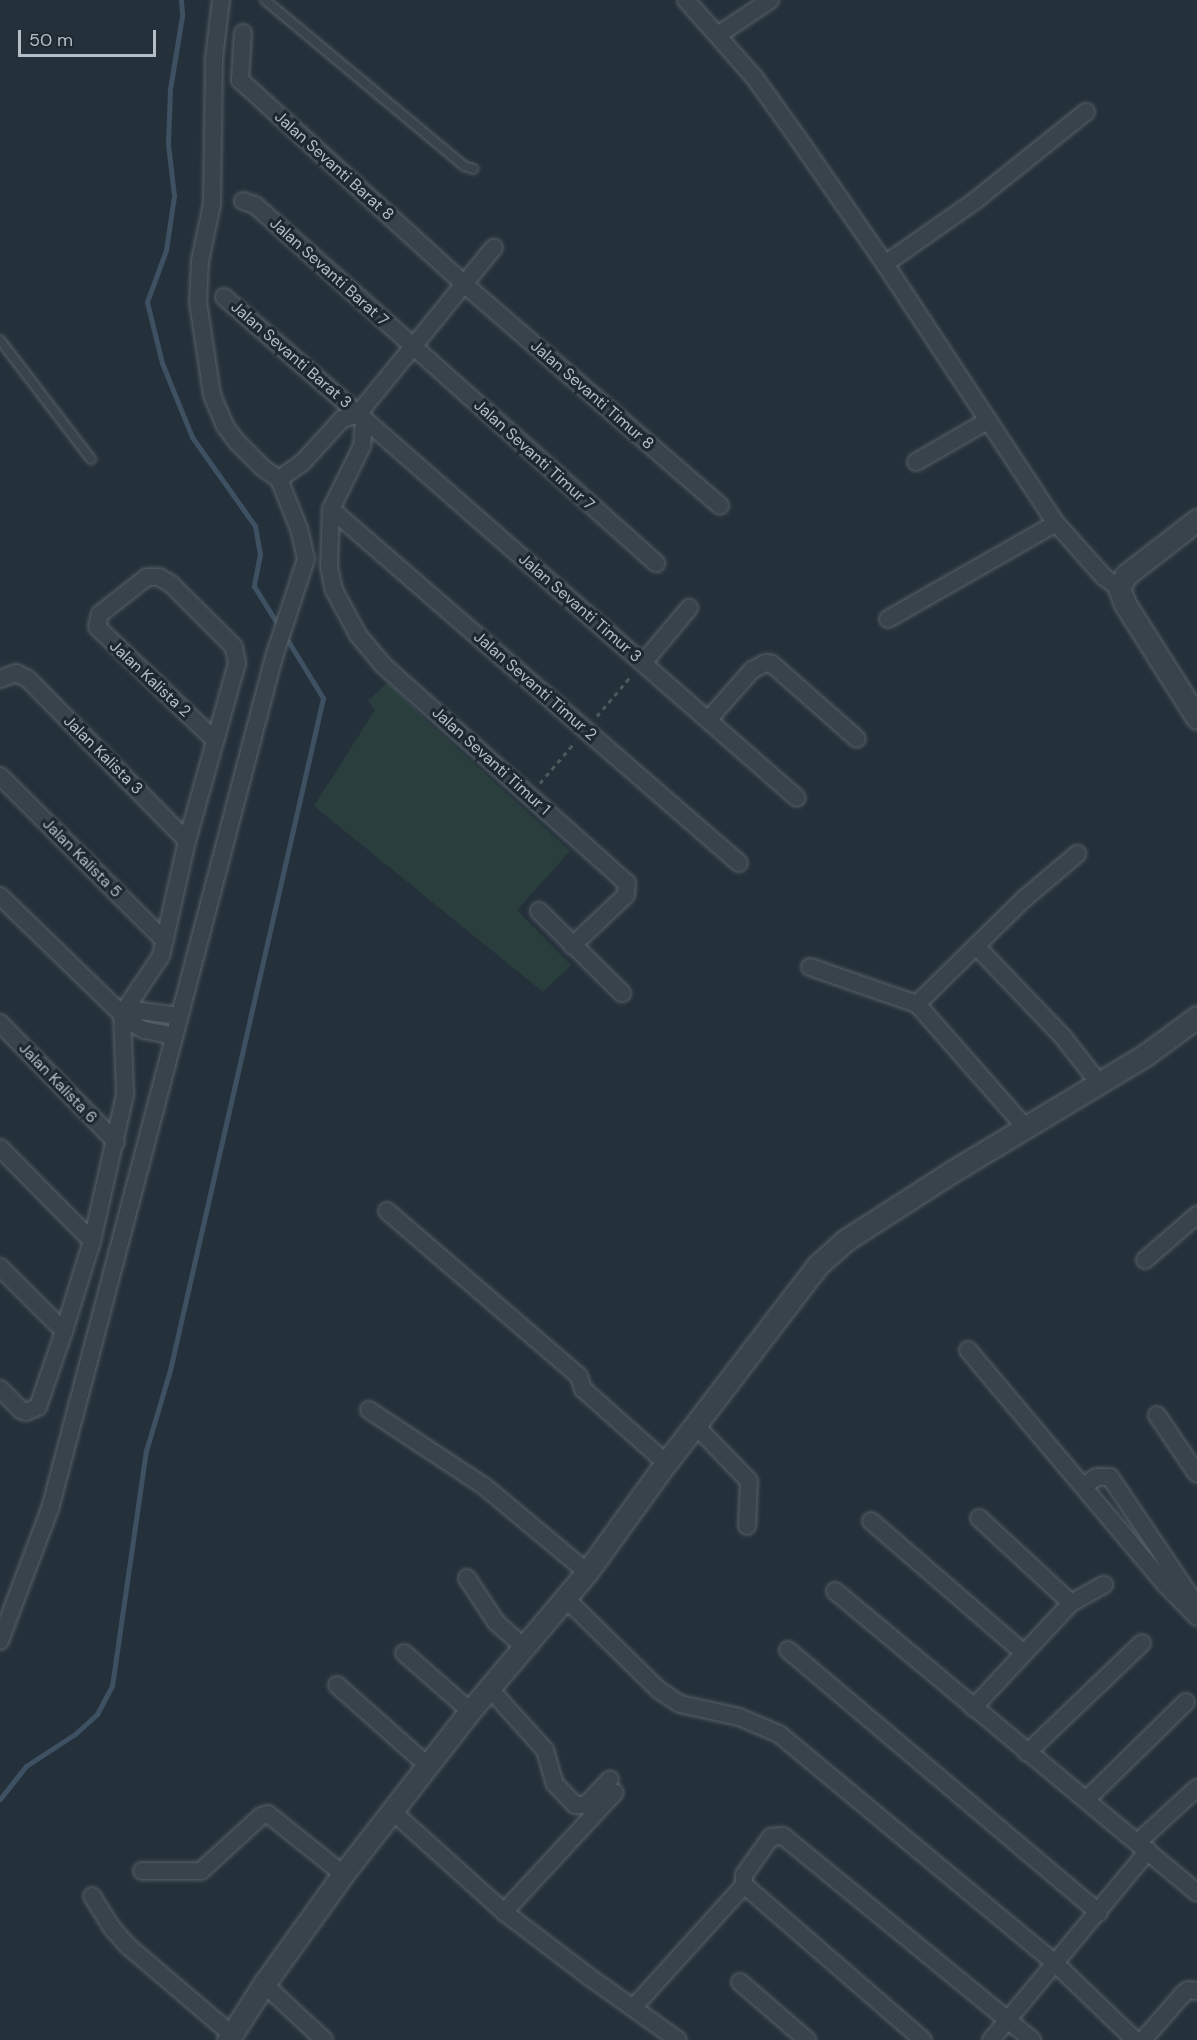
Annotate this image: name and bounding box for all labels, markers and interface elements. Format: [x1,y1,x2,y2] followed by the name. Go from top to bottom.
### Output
[21,18,159,56] scale bar
[29,28,73,52] text: 50 m
[270,107,398,225] street label: Jalan Sevanti Barat 8
[266,214,392,330] street label: Jalan Sevanti Barat 7
[227,297,355,413] street label: Jalan Sevanti Barat 3
[526,336,658,454] street label: Jalan Sevanti Timur 8
[470,396,598,514] street label: Jalan Sevanti Timur 7
[515,549,645,667] street label: Jalan Sevanti Timur 3
[470,627,600,745] street label: Jalan Sevanti Timur 2
[106,637,194,721] street label: Jalan Kalista 2
[428,703,554,819] street label: Jalan Sevanti Timur 1
[59,711,147,799] street label: Jalan Kalista 3
[38,814,126,902] street label: Jalan Kalista 5
[15,1039,101,1127] street label: Jalan Kalista 6

